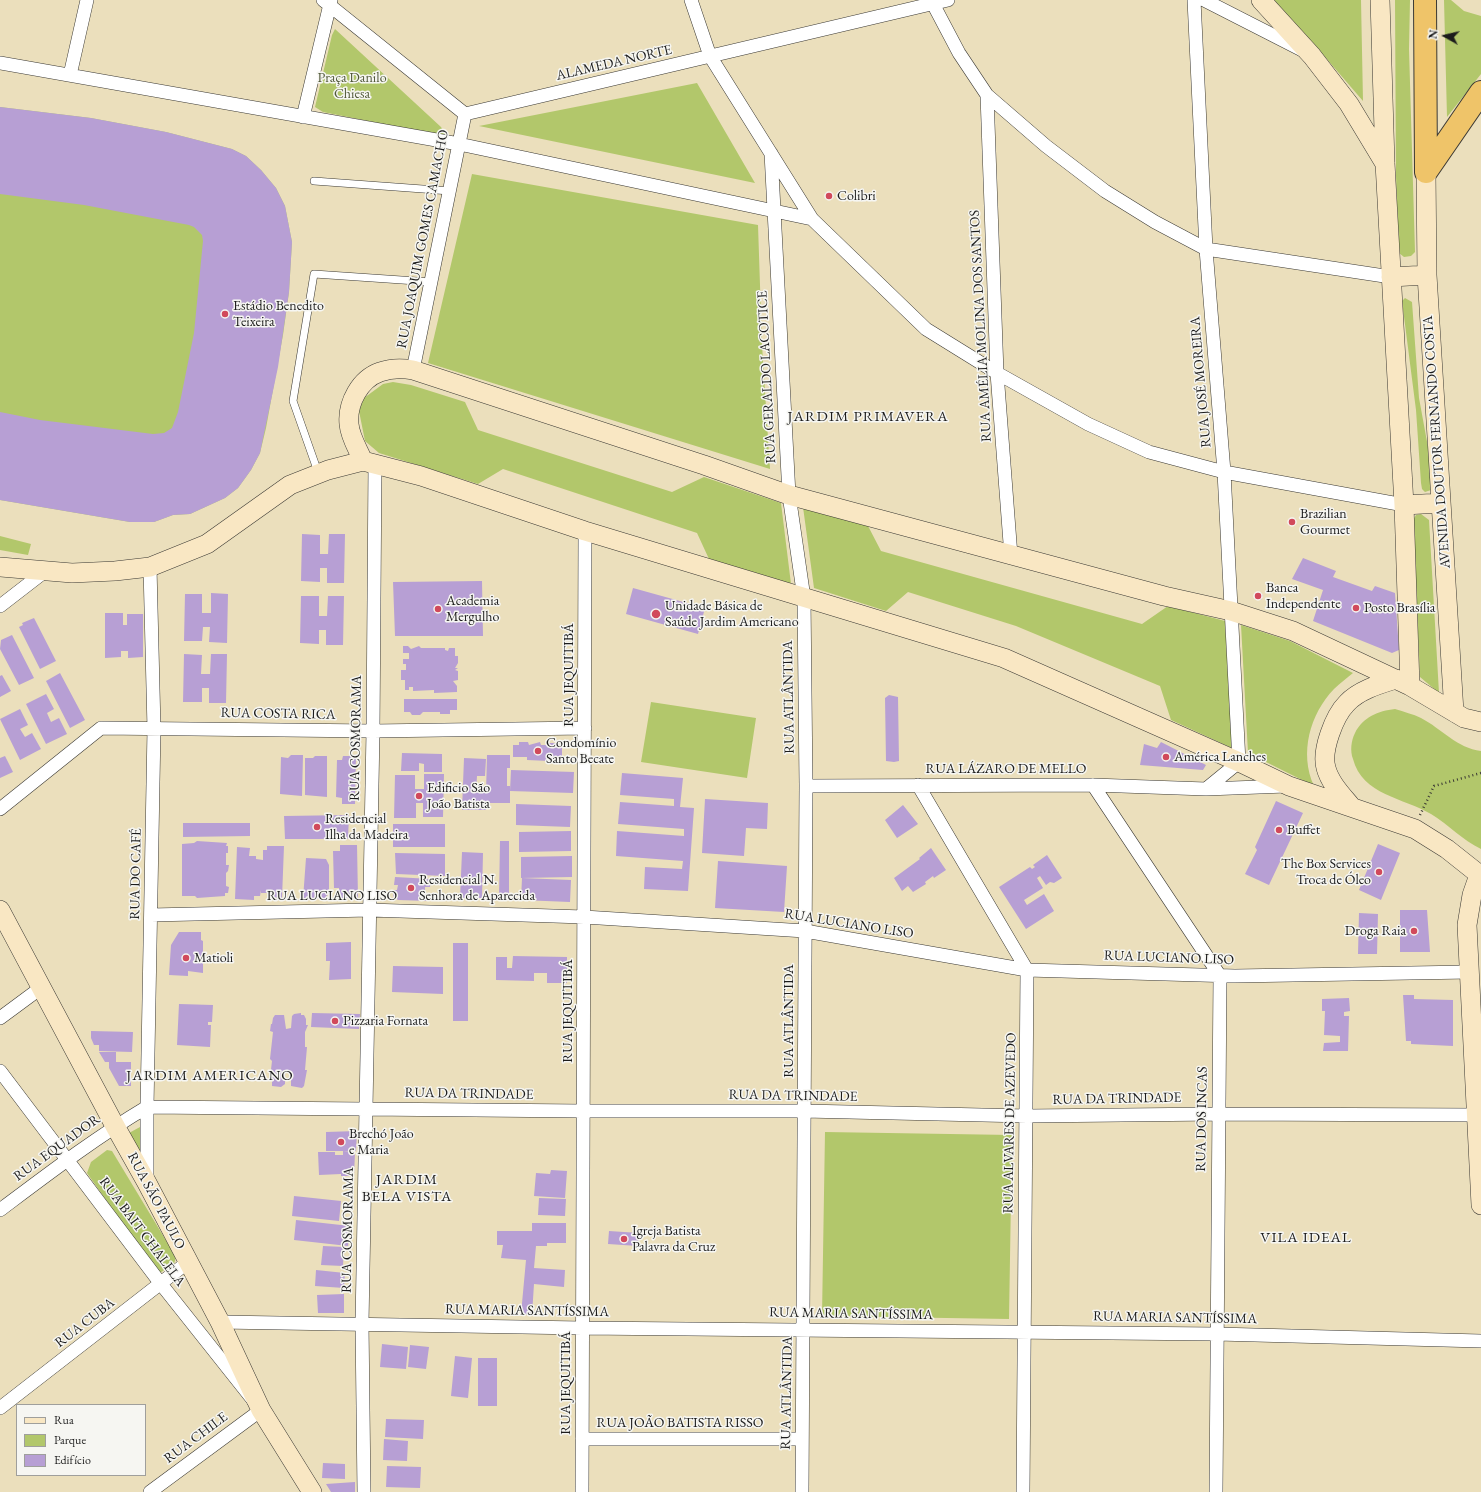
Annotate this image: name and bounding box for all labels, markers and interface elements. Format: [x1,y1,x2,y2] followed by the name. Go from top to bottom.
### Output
[1425,16,1465,56] north arrow
[1426,29,1441,40] text: N
[554,42,674,84] street label: ALAMEDA NORTE
[317,70,387,102] park label: Praça Danilo Chiesa
[394,128,452,350] street label: RUA JOAQUIM GOMES CAMACHO
[837,188,876,204] place label: Colibri
[824,191,834,201] marker: Colibri
[967,210,995,442] street label: RUA AMÉLIA MOLINA DOS SANTOS
[754,290,780,464] street label: RUA GERALDO LACOTICE
[233,298,324,330] place label: Estádio Benedito Teixeira
[220,309,230,319] marker: Estádio Benedito Teixeira
[1420,315,1454,569] street label: AVENIDA DOUTOR FERNANDO COSTA
[1187,316,1215,448] street label: RUA JOSÉ MOREIRA
[787,408,949,426] district label: JARDIM PRIMAVERA
[1300,506,1350,538] place label: Brazilian Gourmet
[1287,517,1297,527] marker: Brazilian Gourmet
[1266,580,1341,612] place label: Banca Independente
[1253,591,1263,601] marker: Banca Independente
[446,593,499,626] place label: Academia Mergulho
[665,598,799,630] place label: Unidade Básica de Saúde Jardim Americano
[1364,600,1435,616] place label: Posto Brasília
[1351,603,1361,613] marker: Posto Brasília
[433,604,443,614] marker: Academia Mergulho
[650,608,662,620] marker: Unidade Básica de Saúde Jardim Americano
[561,623,577,727] street label: RUA JEQUITIBÁ
[780,640,798,754] street label: RUA ATLÂNTIDA
[347,675,365,801] street label: RUA COSMORAMA
[220,705,336,723] street label: RUA COSTA RICA
[546,735,616,768] place label: Condomínio Santo Becate
[533,746,543,756] marker: Condomínio Santo Becate
[1174,749,1266,765] place label: América Lanches
[1161,752,1171,762] marker: América Lanches
[925,761,1087,777] street label: RUA LÁZARO DE MELLO
[427,780,490,812] place label: Edificio São João Batista
[414,791,424,801] marker: Edificio São João Batista
[325,811,408,844] place label: Residencial Ilha da Madeira
[312,822,322,832] marker: Residencial Ilha da Madeira
[1287,822,1320,838] place label: Buffet
[1274,825,1284,835] marker: Buffet
[127,828,145,920] street label: RUA DO CAFÉ
[1281,856,1371,888] place label: The Box Services Troca de Óleo
[1374,867,1384,877] marker: The Box Services Troca de Óleo
[419,872,535,904] place label: Residencial N. Senhora de Aparecida
[406,883,416,893] marker: Residencial N. Senhora de Aparecida
[267,888,397,904] street label: RUA LUCIANO LISO
[783,906,915,942] street label: RUA LUCIANO LISO
[1345,923,1406,939] place label: Droga Raia
[1409,926,1419,936] marker: Droga Raia
[1104,947,1234,969] street label: RUA LUCIANO LISO
[194,950,233,966] place label: Matioli
[181,953,191,963] marker: Matioli
[560,959,576,1063] street label: RUA JEQUITIBÁ
[781,964,797,1078] street label: RUA ATLÂNTIDA
[343,1013,428,1029] place label: Pizzaria Fornata
[330,1016,340,1026] marker: Pizzaria Fornata
[1000,1032,1020,1214] street label: RUA ALVARES DE AZEVEDO
[1193,1066,1211,1172] street label: RUA DOS INCAS
[126,1067,294,1085] district label: JARDIM AMERICANO
[404,1084,534,1104] street label: RUA DA TRINDADE
[728,1086,858,1106] street label: RUA DA TRINDADE
[1052,1089,1182,1109] street label: RUA DA TRINDADE
[11,1111,103,1185] street label: RUA EQUADOR
[349,1126,414,1158] place label: Brechó João e Maria
[336,1137,346,1147] marker: Brechó João e Maria
[123,1150,189,1252] street label: RUA SÃO PAULO
[339,1167,357,1293] street label: RUA COSMORAMA
[362,1171,452,1206] district label: JARDIM BELA VISTA
[95,1174,189,1290] street label: RUA BAIT CHALELA
[632,1223,715,1256] place label: Igreja Batista Palavra da Cruz
[1260,1229,1352,1247] district label: VILA IDEAL
[619,1234,629,1244] marker: Igreja Batista Palavra da Cruz
[52,1295,118,1351] street label: RUA CUBA
[445,1301,609,1321] street label: RUA MARIA SANTÍSSIMA
[769,1304,933,1324] street label: RUA MARIA SANTÍSSIMA
[1093,1308,1257,1328] street label: RUA MARIA SANTÍSSIMA
[558,1331,574,1435] street label: RUA JEQUITIBÁ
[778,1336,796,1450] street label: RUA ATLÂNTIDA
[16,1404,146,1476] legend
[161,1409,231,1467] street label: RUA CHILE
[54,1412,74,1428] text: Rua
[597,1415,763,1431] street label: RUA JOÃO BATISTA RISSO
[54,1432,86,1448] text: Parque
[54,1452,91,1468] text: Edifício

